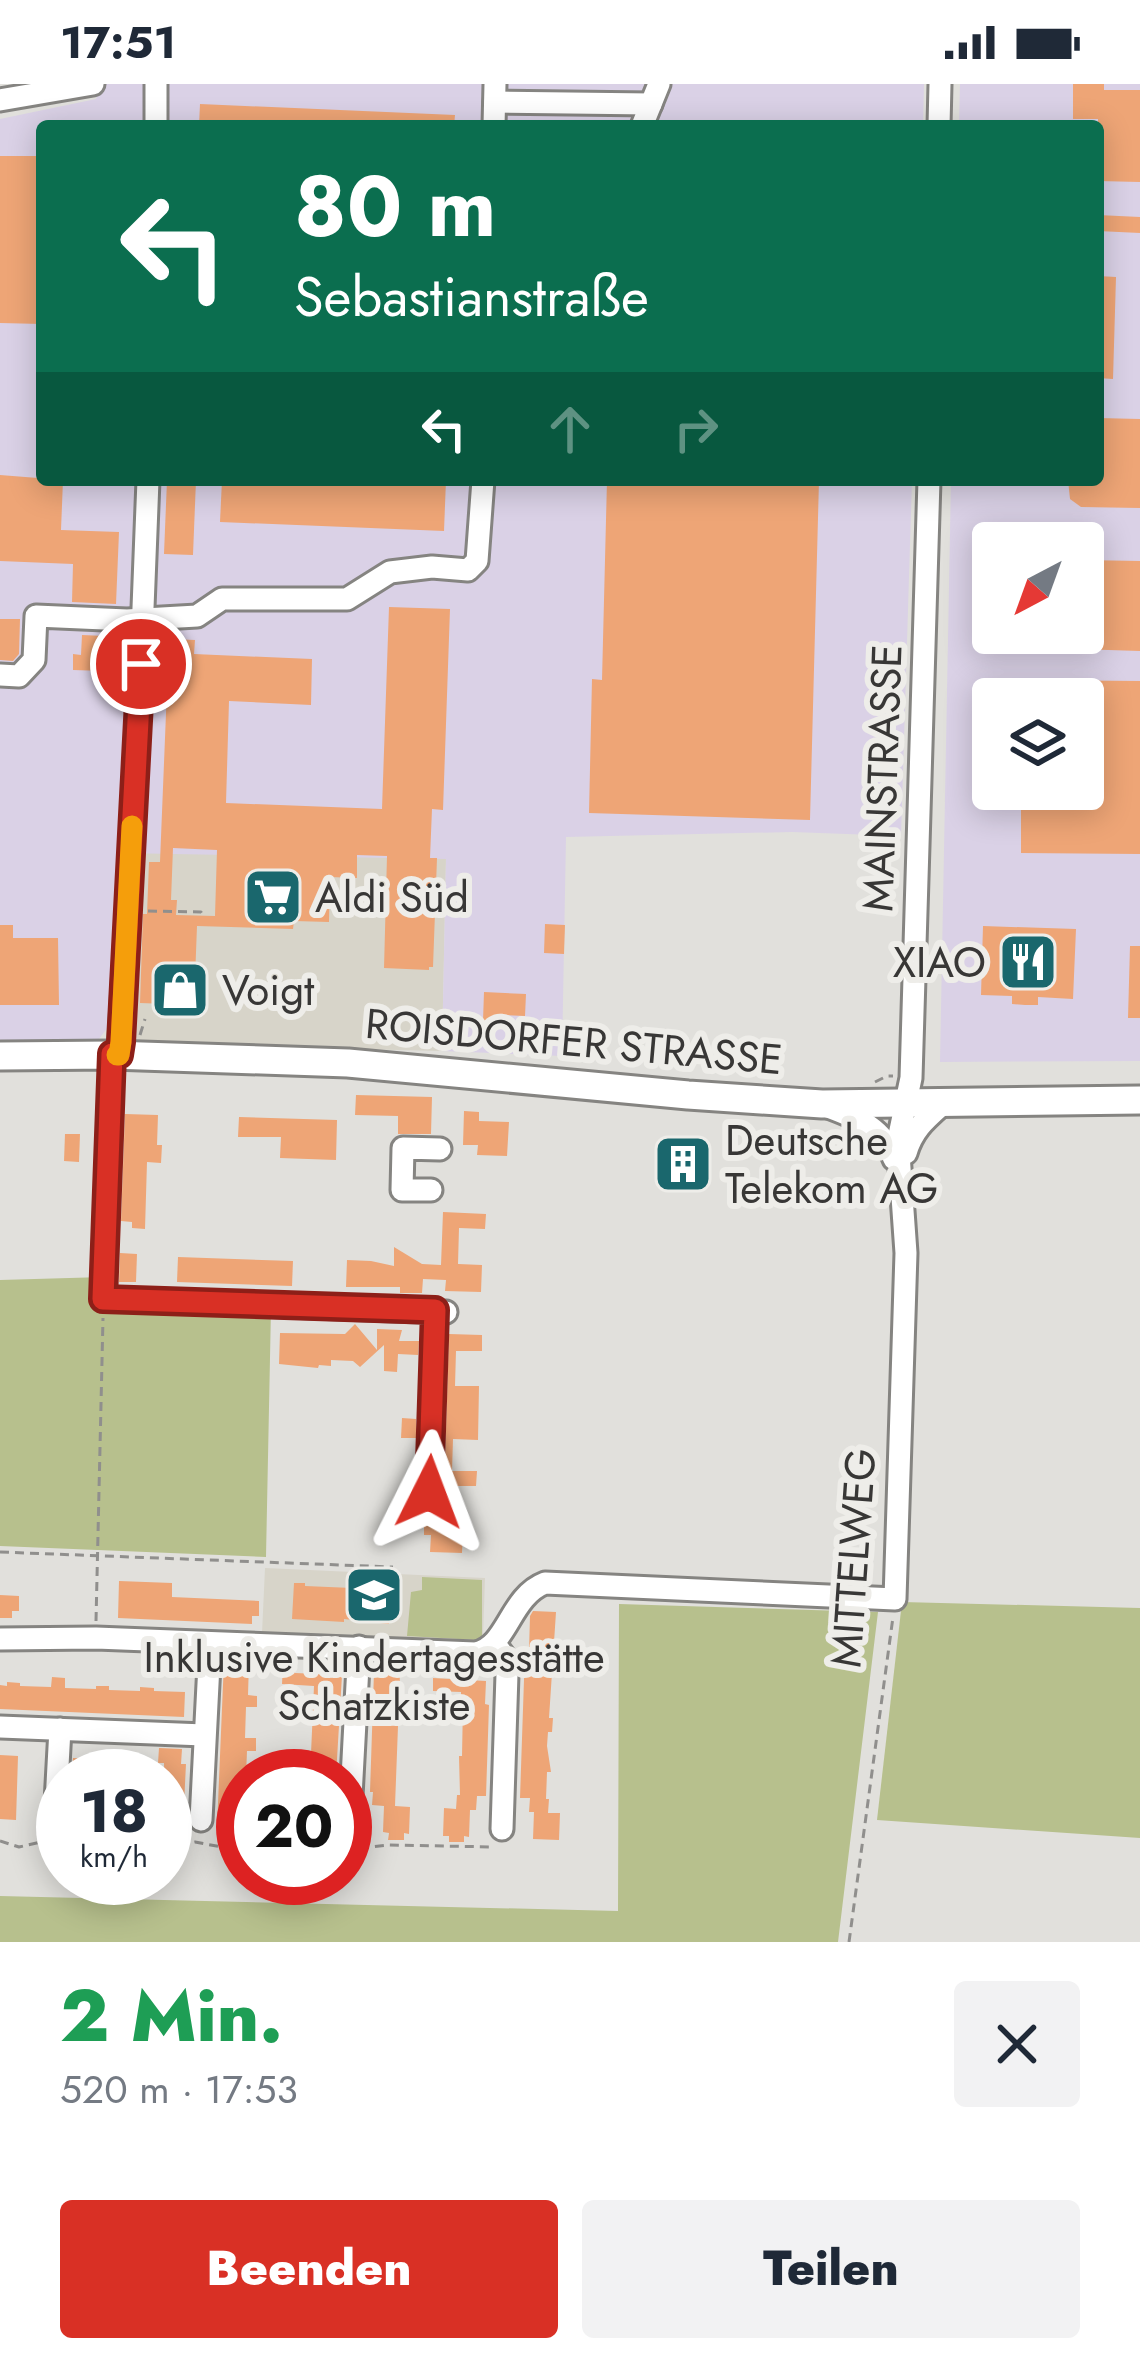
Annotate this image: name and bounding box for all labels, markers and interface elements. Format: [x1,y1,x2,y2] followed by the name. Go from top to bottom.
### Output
[60,10,176,75] text: 17:51
[294,146,496,268] text: 80 m
[96,168,252,324] icon: left
[294,258,649,336] text: Sebastianstraße
[411,396,477,462] icon: left
[537,396,603,462] icon: ahead
[663,396,729,462] icon: right
[972,522,1104,654] north arrow
[972,522,1104,810] map controls
[90,613,192,715] pin
[108,631,174,697] icon: arrive
[847,643,918,913] street label: MAINSTRASSE
[972,678,1104,810] button: layers
[242,866,304,928] supermarket icon: Aldi Süd
[315,867,469,928] place label: Aldi Süd
[997,931,1059,993] restaurant icon: XIAO
[893,932,986,993] place label: XIAO
[149,959,211,1021] shop icon: Voigt
[222,960,314,1021] place label: Voigt
[363,993,785,1090] street label: ROISDORFER STRASSE
[725,1110,938,1219] place label: Deutsche Telekom AG
[652,1133,714,1195] building icon: Deutsche Telekom AG
[366,1429,492,1555] position arrow
[815,1446,892,1670] street label: MITTELWEG
[343,1564,405,1626] school or university icon: Inklusive Kindertagesstätte Schatzkiste
[143,1627,605,1736] place label: Inklusive Kindertagesstätte Schatzkiste
[216,1749,372,1905] speed limit sign: 20
[80,1768,148,1855] text: 18
[80,1835,148,1878] text: km/h
[60,1964,283,2068] text: 2 Min.
[954,1981,1080,2107] button: close
[60,2061,298,2118] text: 520 m · 17:53
[60,2200,558,2338] button: Beenden
[582,2200,1080,2338] button: Teilen

